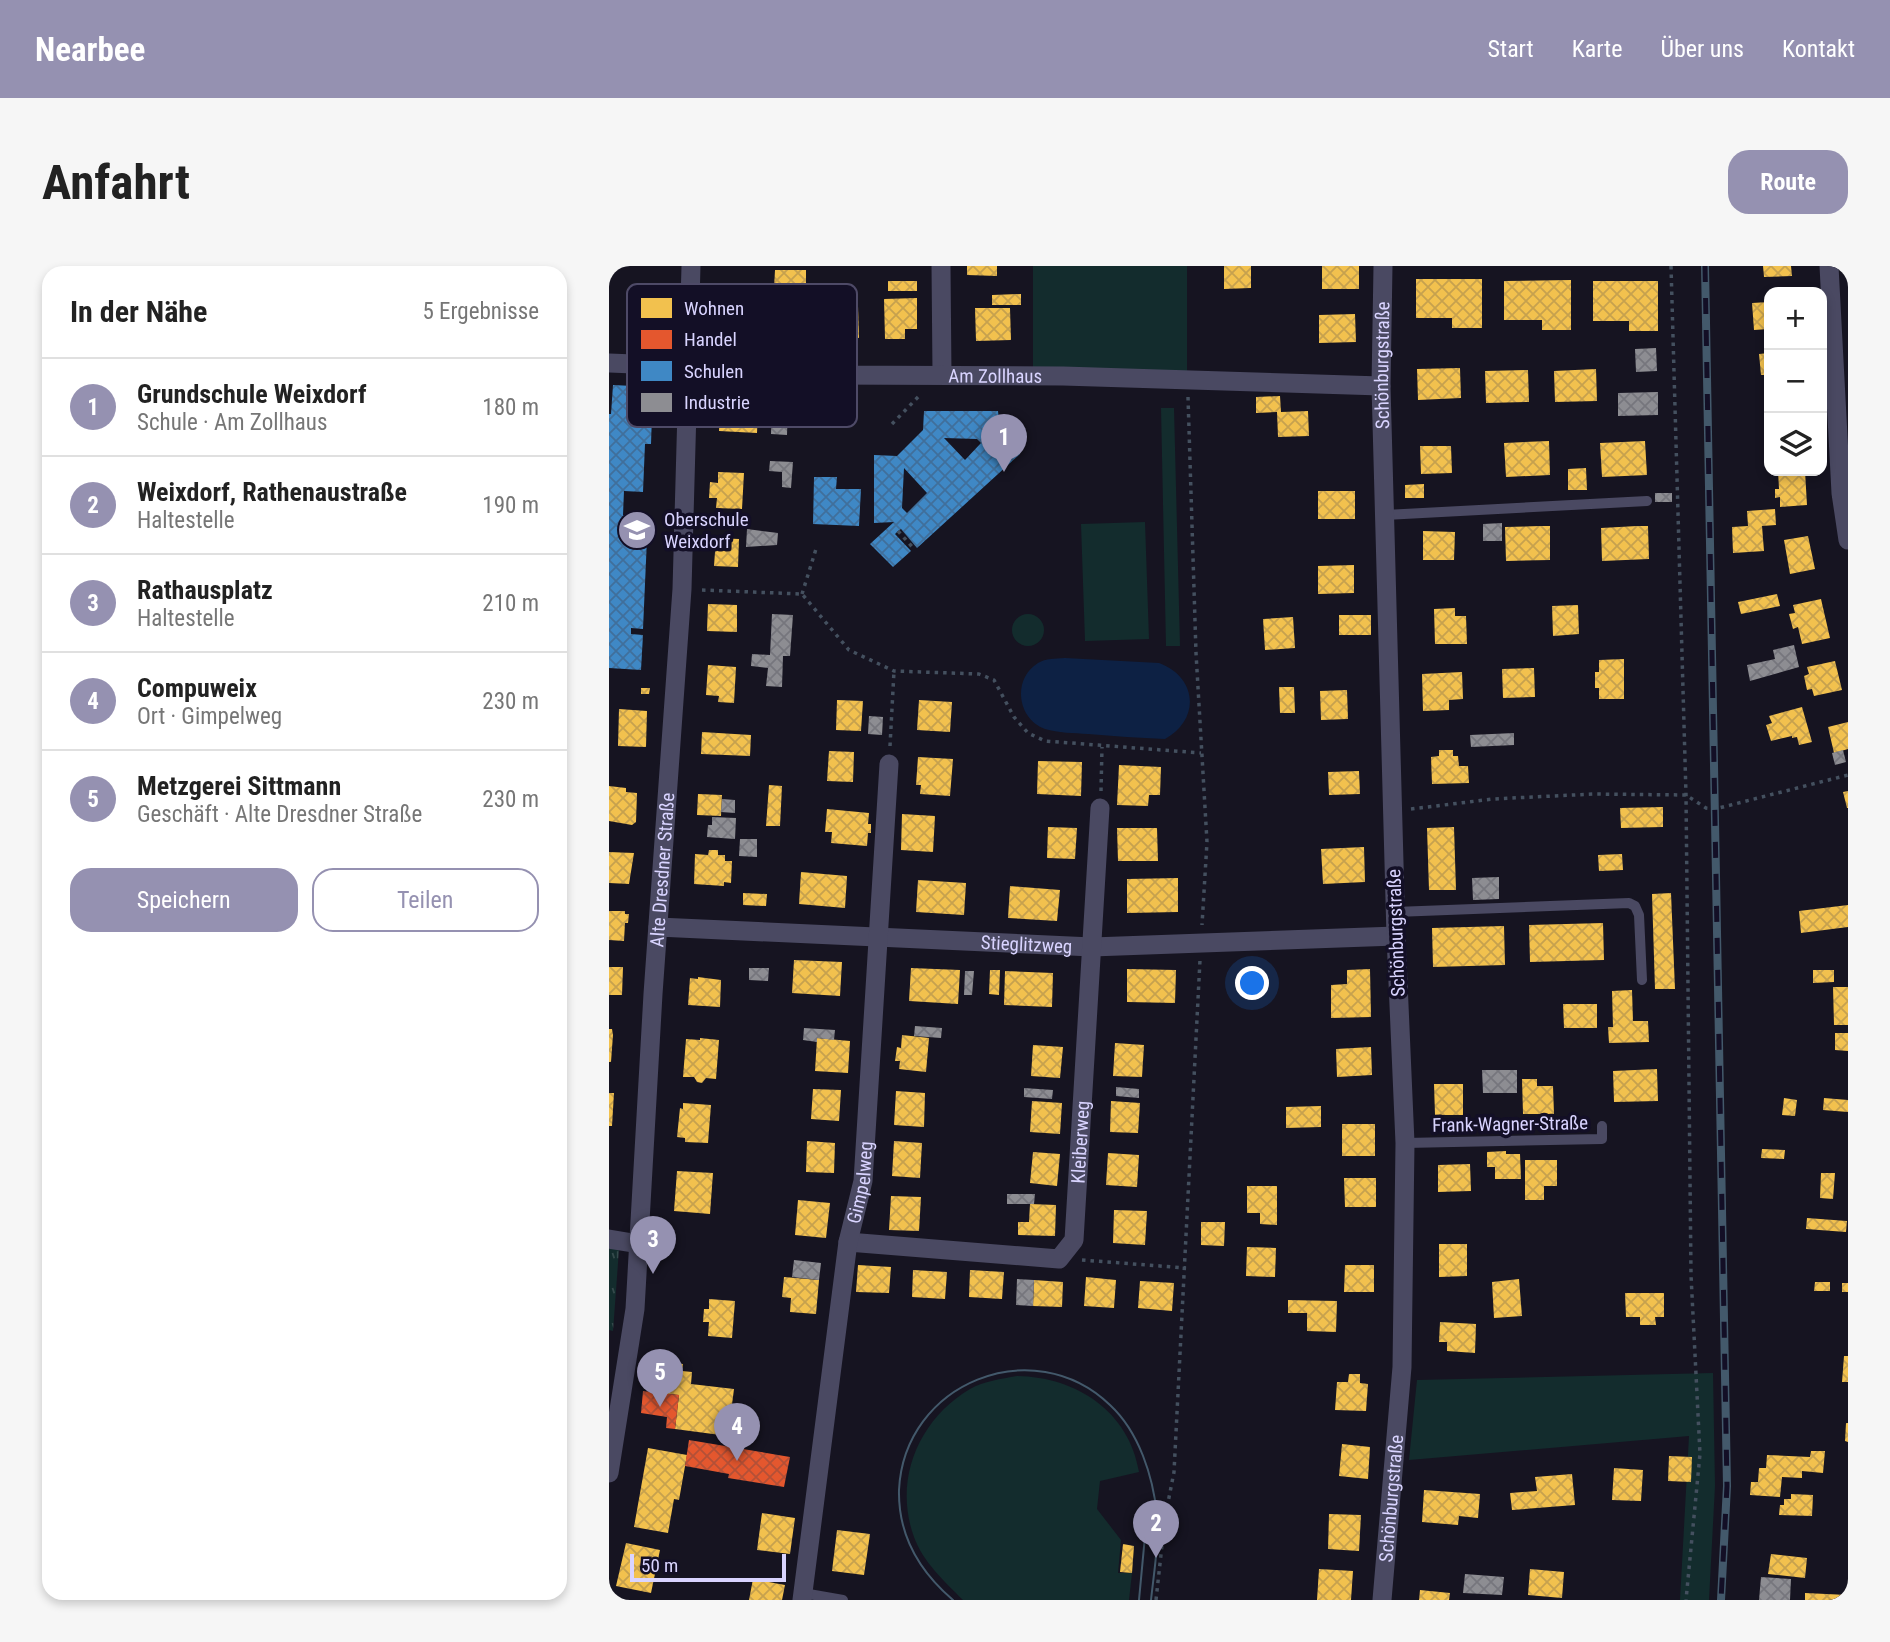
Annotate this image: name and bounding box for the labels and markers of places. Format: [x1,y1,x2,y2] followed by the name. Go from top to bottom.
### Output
[981,414,1027,472] pin: 1
[664,508,749,553] place label: Oberschule Weixdorf
[616,509,658,551] school or university icon: Oberschule Weixdorf
[630,1216,676,1274] pin: 3
[637,1349,683,1407] pin: 5
[714,1403,760,1461] pin: 4
[1133,1500,1179,1558] pin: 2

